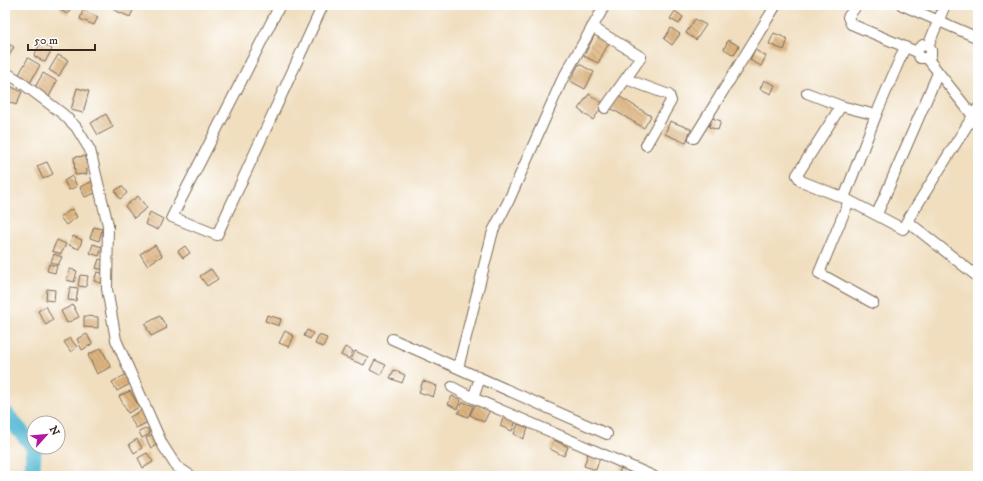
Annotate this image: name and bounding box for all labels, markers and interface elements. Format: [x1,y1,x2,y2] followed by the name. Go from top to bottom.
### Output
[28,26,95,52] scale bar
[34,33,58,48] text: 50 m
[26,415,66,455] north arrow
[46,424,62,438] text: N

